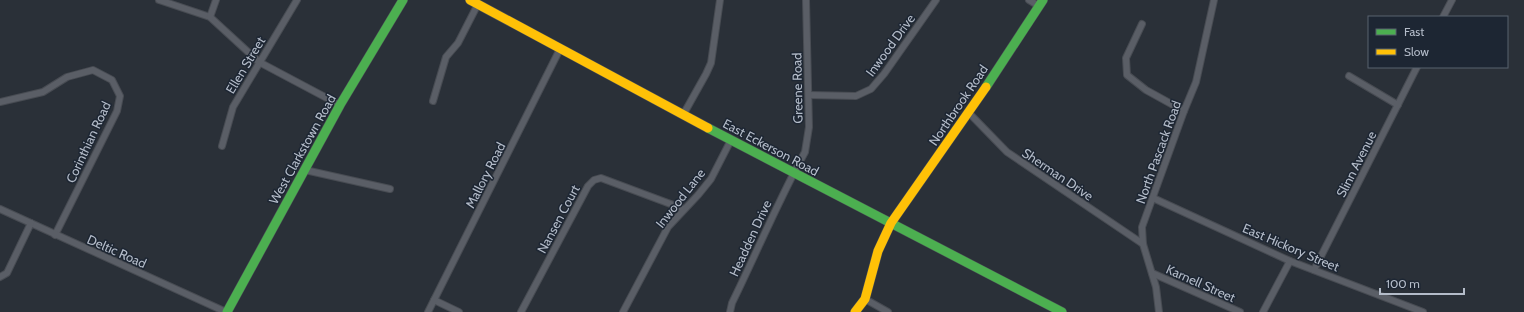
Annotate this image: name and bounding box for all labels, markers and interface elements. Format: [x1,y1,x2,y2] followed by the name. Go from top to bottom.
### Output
[862,10,918,79] street label: Inwood Drive
[1368,16,1508,68] legend
[1404,24,1424,39] text: Fast
[222,33,269,96] street label: Ellen Street
[1404,44,1429,59] text: Slow
[788,52,806,124] street label: Greene Road
[925,62,991,148] street label: Northbrook Road
[265,91,339,207] street label: West Clarkstown Road
[1132,98,1184,206] street label: North Pascack Road
[62,99,114,185] street label: Corinthian Road
[720,115,822,179] street label: East Eckerson Road
[1333,128,1380,200] street label: Slinn Avenue
[462,139,508,211] street label: Mallory Road
[1019,144,1097,204] street label: Sherman Drive
[652,165,708,231] street label: Inwood Lane
[533,182,583,256] street label: Nansen Court
[725,197,775,279] street label: Headden Drive
[1240,219,1342,275] street label: East Hickory Street
[85,231,149,271] street label: Deltic Road
[1164,261,1239,306] street label: Karnell Street
[1380,270,1464,296] scale bar
[1386,276,1420,291] text: 100 m

